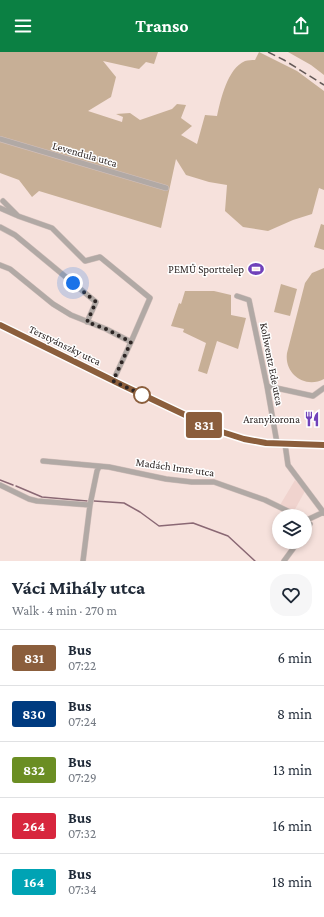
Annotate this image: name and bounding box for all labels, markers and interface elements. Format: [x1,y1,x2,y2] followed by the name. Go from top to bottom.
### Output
[12,15,34,37] icon: menu
[290,15,312,37] icon: share
[135,16,189,36] text: Transo
[51,139,119,169] street label: Levendula utca
[247,260,265,278] sports icon: PEMŰ Sporttelep
[168,263,244,276] place label: PEMŰ Sporttelep
[63,273,83,293] your location
[27,322,103,368] street label: Terstyánszky utca
[258,322,286,406] street label: Kollwentz Ede utca
[133,386,151,404] unlabelled marker
[303,410,321,428] restaurant icon: Aranykorona
[181,412,227,438] line badge: 831
[243,413,300,426] place label: Aranykorona
[194,417,214,433] text: 831
[135,456,215,478] street label: Madách Imre utca
[272,509,312,549] map controls
[272,509,312,549] button: layers
[270,574,312,616] button: heart
[12,577,145,598] text: Váci Mihály utca
[12,603,117,618] text: Walk · 4 min · 270 m
[68,642,91,658] text: Bus
[24,650,44,666] text: 831
[278,650,312,666] text: 6 min
[68,658,96,673] text: 07:22
[68,698,91,714] text: Bus
[22,706,46,722] text: 830
[277,706,312,722] text: 8 min
[68,714,97,729] text: 07:24
[68,754,91,770] text: Bus
[23,762,45,778] text: 832
[273,762,312,778] text: 13 min
[68,770,97,785] text: 07:29
[68,810,91,826] text: Bus
[23,818,45,834] text: 264
[273,818,312,834] text: 16 min
[68,826,96,841] text: 07:32
[68,866,91,882] text: Bus
[24,874,44,890] text: 164
[272,874,312,890] text: 18 min
[68,882,97,897] text: 07:34

